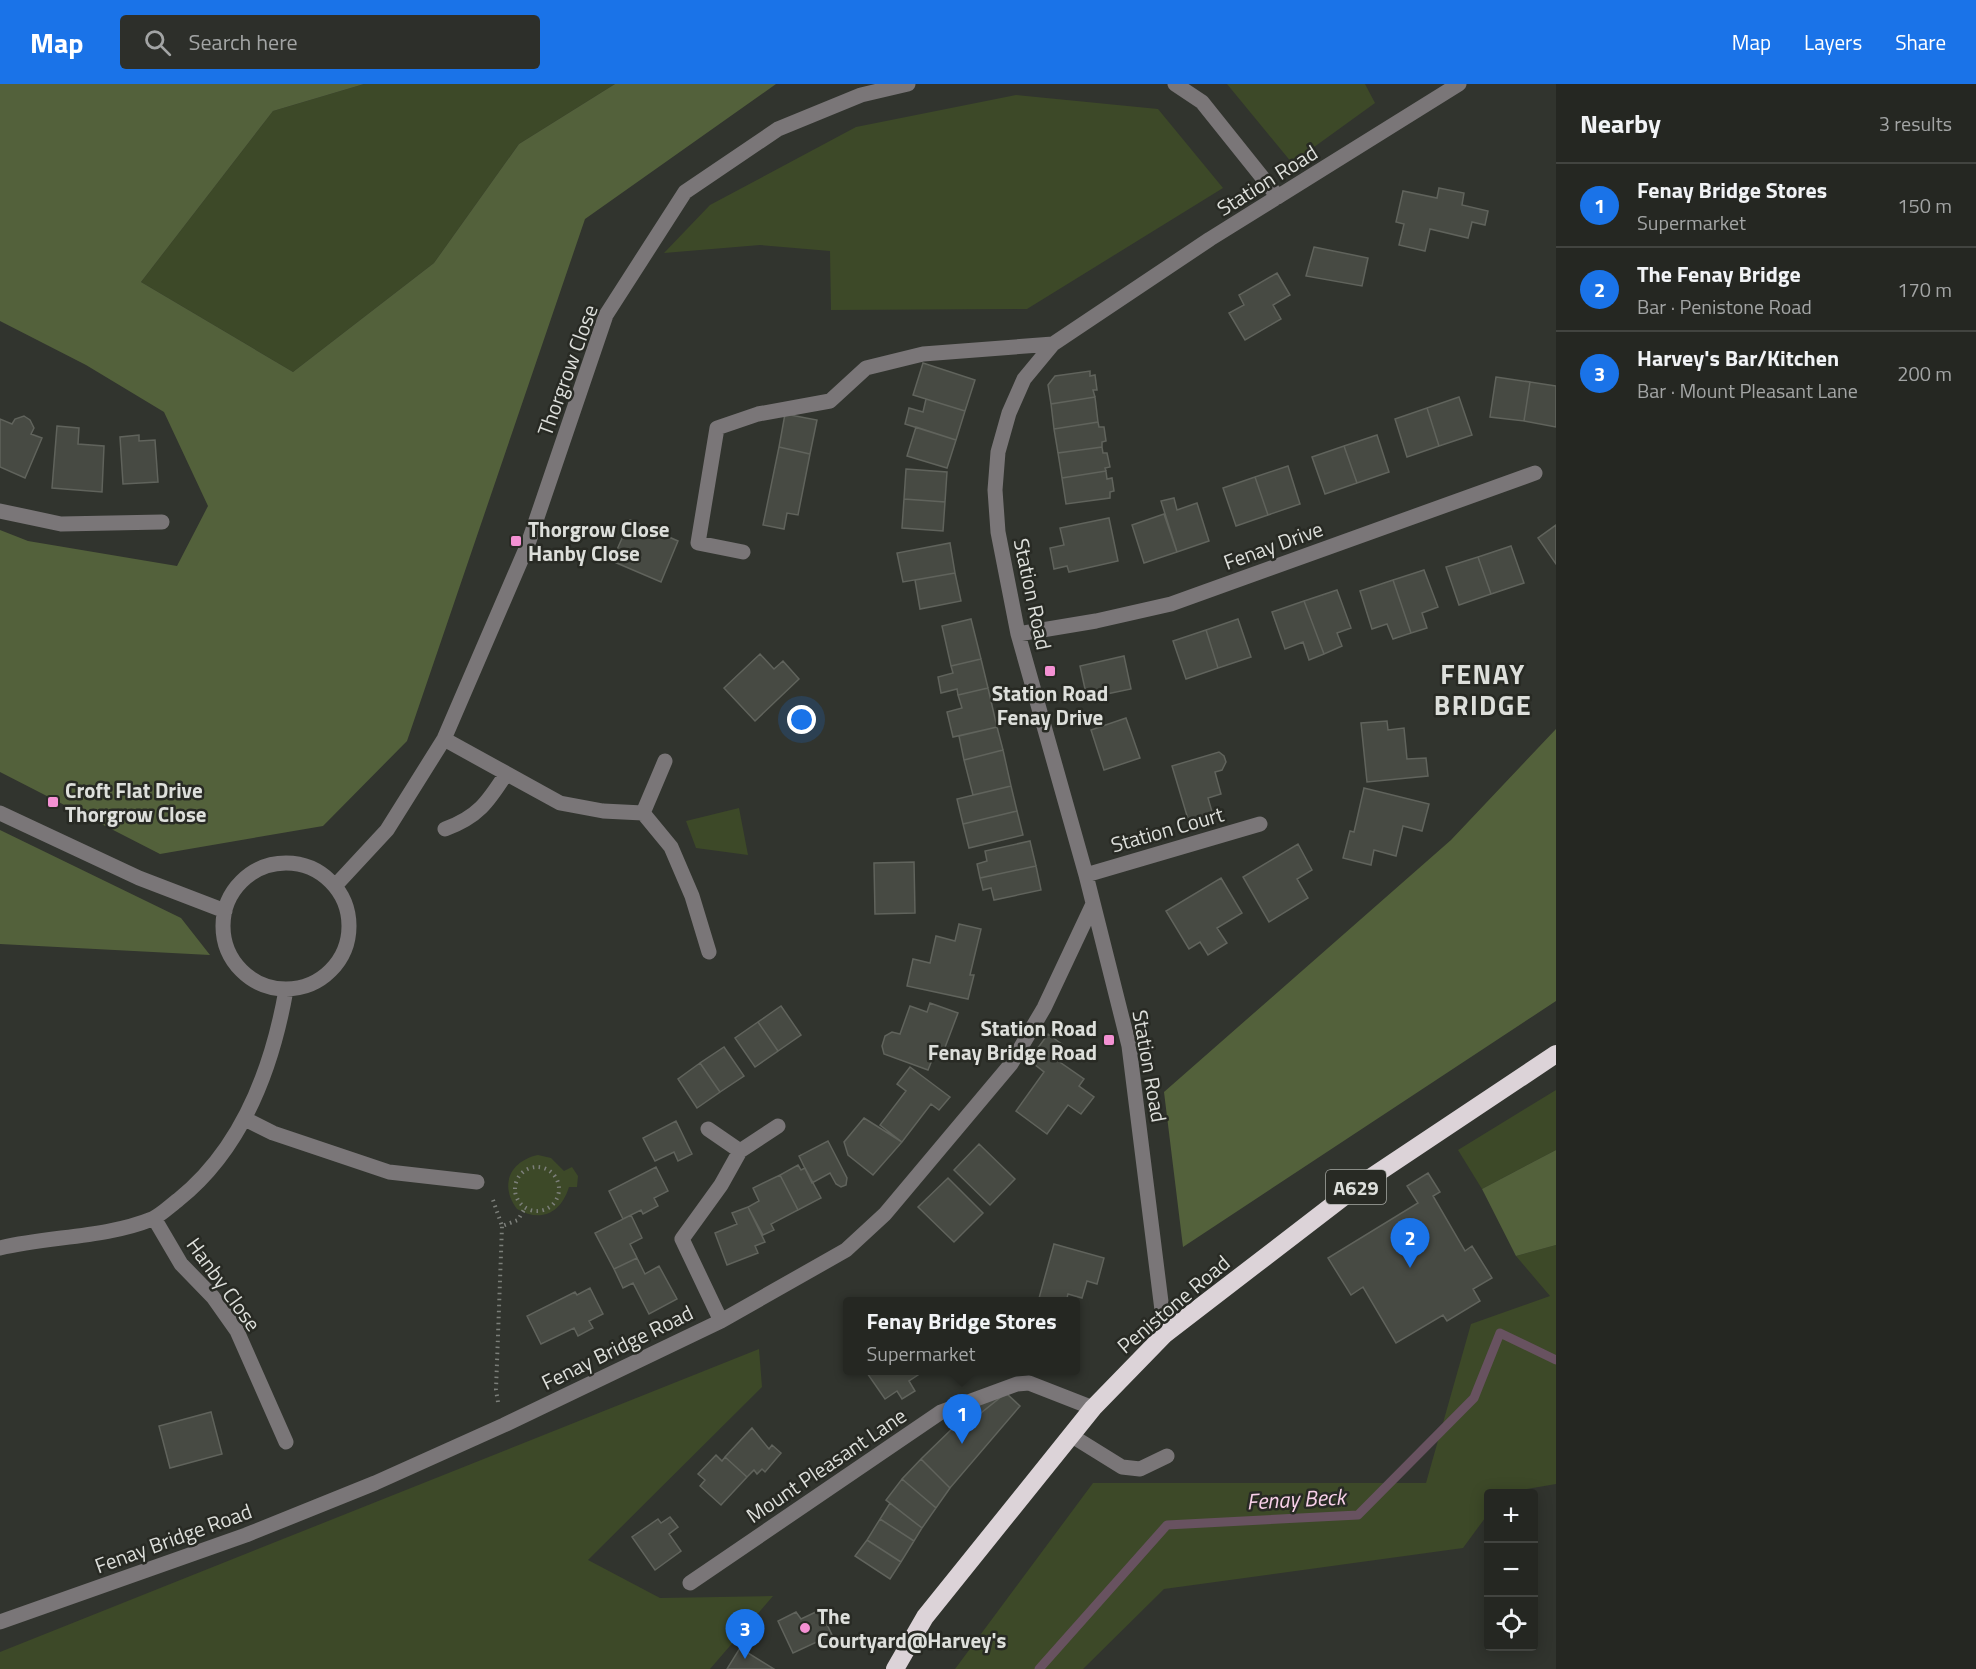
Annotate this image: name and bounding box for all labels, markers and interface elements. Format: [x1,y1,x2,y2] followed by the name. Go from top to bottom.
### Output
[120,15,540,69] search box
[30,21,84,64] text: Map
[189,25,298,59] text: Search here
[141,26,174,59] icon: search
[1732,26,1771,58] text: Map
[1804,26,1862,58] text: Layers
[1895,26,1946,58] text: Share
[1580,104,1661,143] text: Nearby
[1879,108,1952,139] text: 3 results
[1210,136,1324,224] street label: Station Road
[1637,173,1827,207] text: Fenay Bridge Stores
[1594,190,1605,221] text: 1
[1897,190,1952,221] text: 150 m
[1637,207,1746,238] text: Supermarket
[1637,257,1801,291] text: The Fenay Bridge
[1594,274,1605,305] text: 2
[1897,274,1952,305] text: 170 m
[1637,291,1812,322] text: Bar · Penistone Road
[528,300,606,440] street label: Thorgrow Close
[1637,341,1839,375] text: Harvey's Bar/Kitchen
[1594,358,1605,389] text: 3
[1897,358,1952,389] text: 200 m
[1637,375,1858,406] text: Bar · Mount Pleasant Lane
[1219,512,1327,578] street label: Fenay Drive
[528,513,670,569] place label: Thorgrow Close Hanby Close
[509,534,523,548] marker: Thorgrow Close Hanby Close
[1006,535,1060,653] street label: Station Road
[1434,653,1532,725] district label: FENAY BRIDGE
[1043,664,1057,678] marker: Station Road Fenay Drive
[992,677,1108,733] place label: Station Road Fenay Drive
[787,705,816,734] your location
[65,774,207,830] place label: Croft Flat Drive Thorgrow Close
[46,795,60,809] marker: Croft Flat Drive Thorgrow Close
[1107,797,1228,860] street label: Station Court
[1124,1007,1176,1125] street label: Station Road
[928,1012,1097,1068] place label: Station Road Fenay Bridge Road
[1102,1033,1116,1047] marker: Station Road Fenay Bridge Road
[1326,1170,1386,1204] road number: A629
[1390,1218,1430,1268] pin: 2
[179,1230,269,1338] street label: Hanby Close
[1109,1247,1237,1361] street label: Penistone Road
[536,1296,698,1398] street label: Fenay Bridge Road
[843,1297,1080,1375] popup
[866,1304,1057,1338] text: Fenay Bridge Stores
[866,1338,976,1369] text: Supermarket
[942,1394,982,1444] pin: 1
[739,1399,913,1531] street label: Mount Pleasant Lane
[1246,1479,1348,1519] water label: Fenay Beck
[1484,1489,1538,1651] map controls
[1484,1489,1538,1543] button: +
[90,1495,256,1581] street label: Fenay Bridge Road
[1484,1543,1538,1597] button: −
[1484,1597,1538,1651] button: locate
[817,1600,1006,1656] place label: The Courtyard@Harvey's
[726,1610,764,1659] pin: 3
[798,1621,812,1635] marker: The Courtyard@Harvey's

